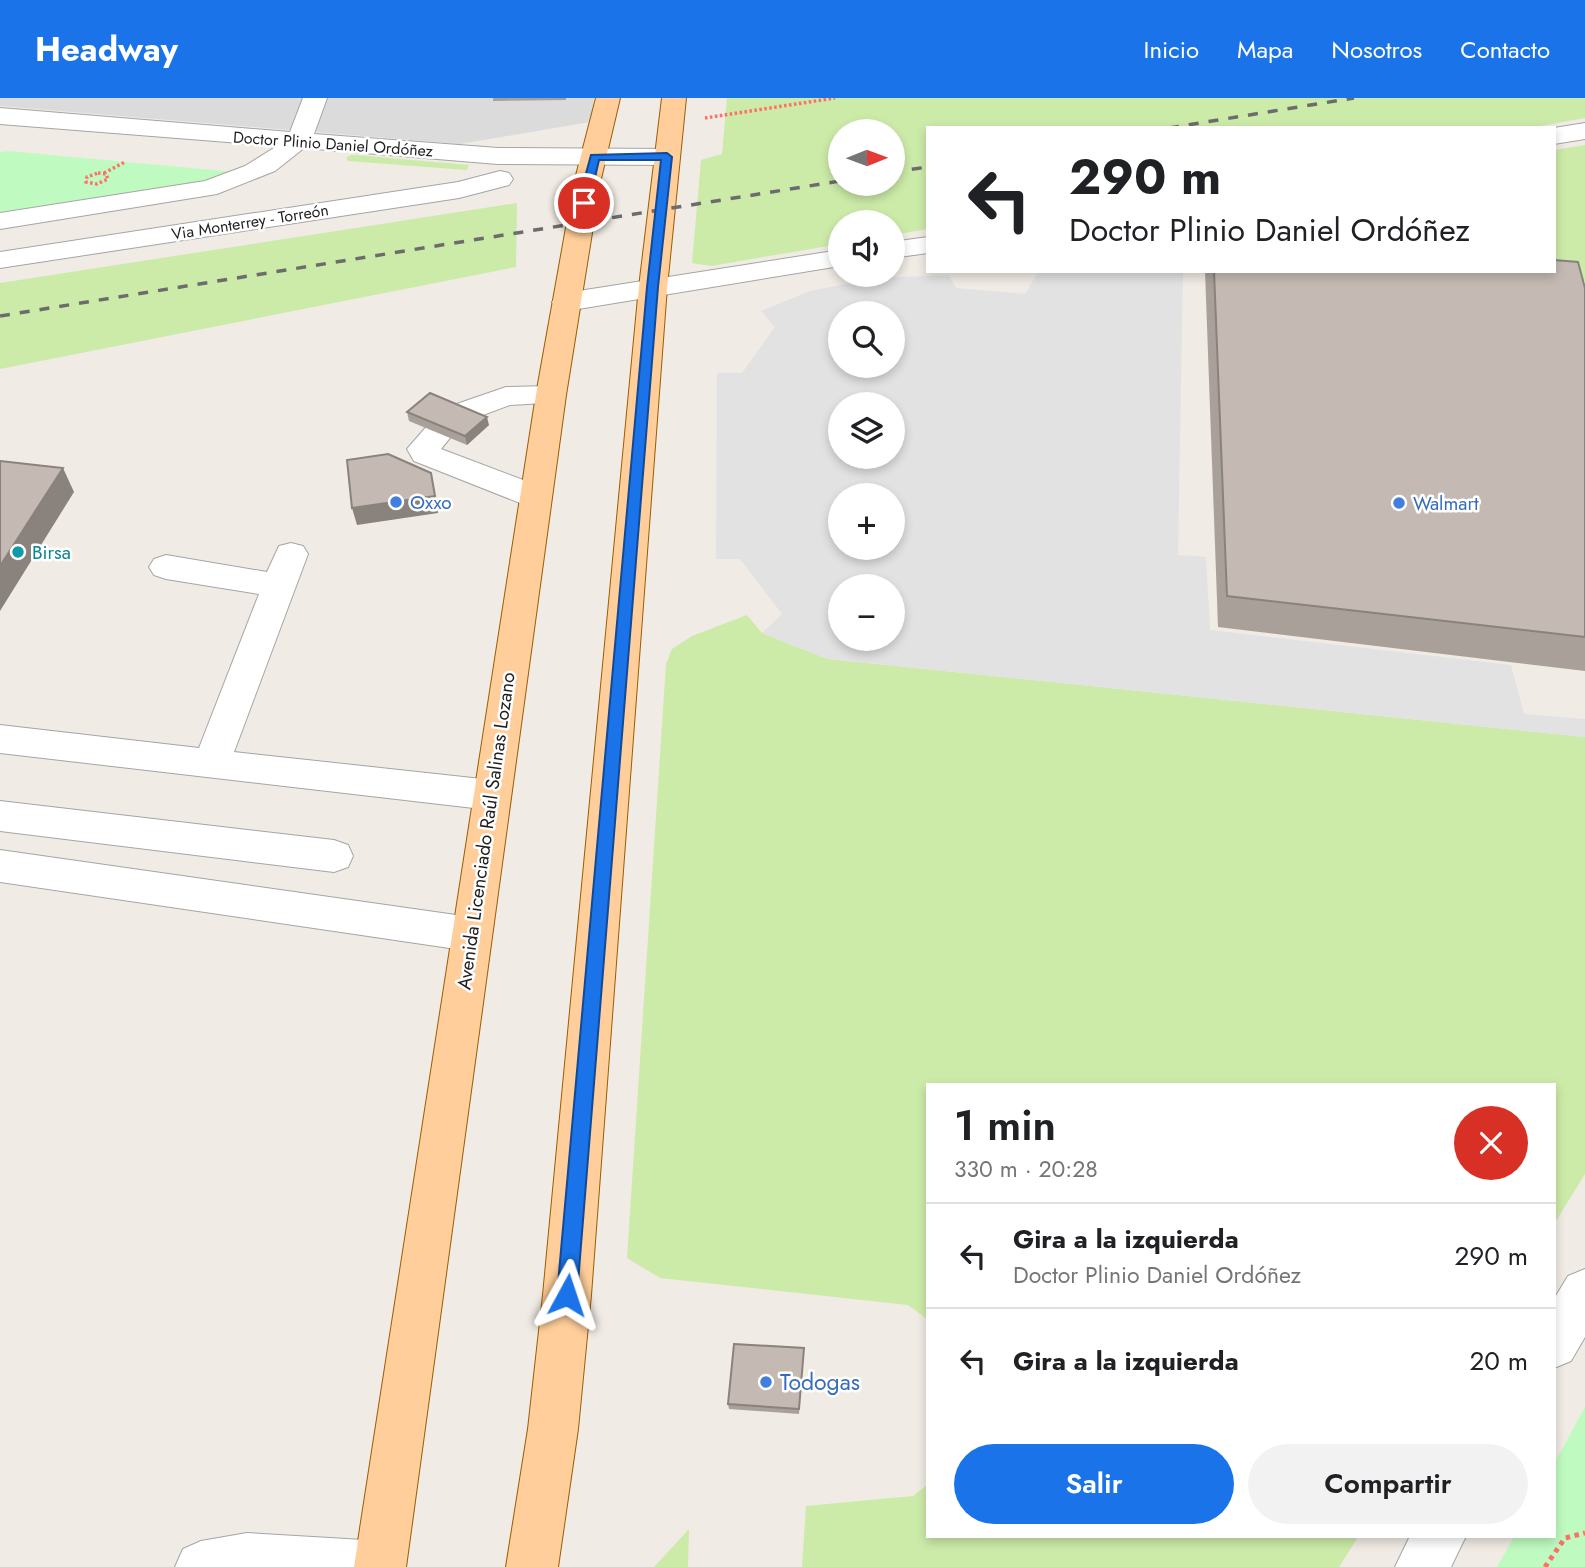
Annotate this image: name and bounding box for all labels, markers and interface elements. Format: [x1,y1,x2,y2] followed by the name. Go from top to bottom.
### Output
[35,26,178,73] text: Headway
[1144,32,1199,67] text: Inicio
[1237,32,1293,67] text: Mapa
[1331,32,1422,67] text: Nosotros
[1460,32,1550,67] text: Contacto
[828,119,905,196] north arrow
[828,119,905,651] map controls
[232,126,434,163] street label: Doctor Plinio Daniel Ordóñez
[1069,142,1221,212] text: 290 m
[954,154,1045,245] icon: left
[554,173,614,233] pin
[565,184,603,222] icon: arrive
[170,198,330,246] street label: Via Monterrey - Torreón
[1069,207,1470,253] text: Doctor Plinio Daniel Ordóñez
[828,210,905,287] button: sound
[828,301,905,378] button: search
[828,392,905,469] button: layers
[828,483,905,560] button: +
[410,489,452,516] place label: Oxxo
[1413,490,1479,517] place label: Walmart
[388,494,404,510] marker: Oxxo
[1391,495,1407,511] marker: Walmart
[32,539,71,566] place label: Birsa
[10,544,26,560] marker: Birsa
[828,574,905,651] button: −
[450,670,522,992] street label: Avenida Licenciado Raúl Salinas Lozano
[954,1095,1056,1156] text: 1 min
[1454,1106,1528,1180] button: close
[954,1152,1098,1186] text: 330 m · 20:28
[1013,1220,1239,1258] text: Gira a la izquierda
[954,1237,992,1275] icon: left
[1455,1237,1528,1275] text: 290 m
[530,1258,604,1332] position arrow
[1013,1258,1301,1292] text: Doctor Plinio Daniel Ordóñez
[954,1342,992,1380] icon: left
[1013,1342,1239,1380] text: Gira a la izquierda
[1470,1342,1528,1380] text: 20 m
[780,1365,860,1399] place label: Todogas
[758,1374,774,1390] marker: Todogas
[954,1444,1234,1524] button: Salir
[1248,1444,1528,1524] button: Compartir

